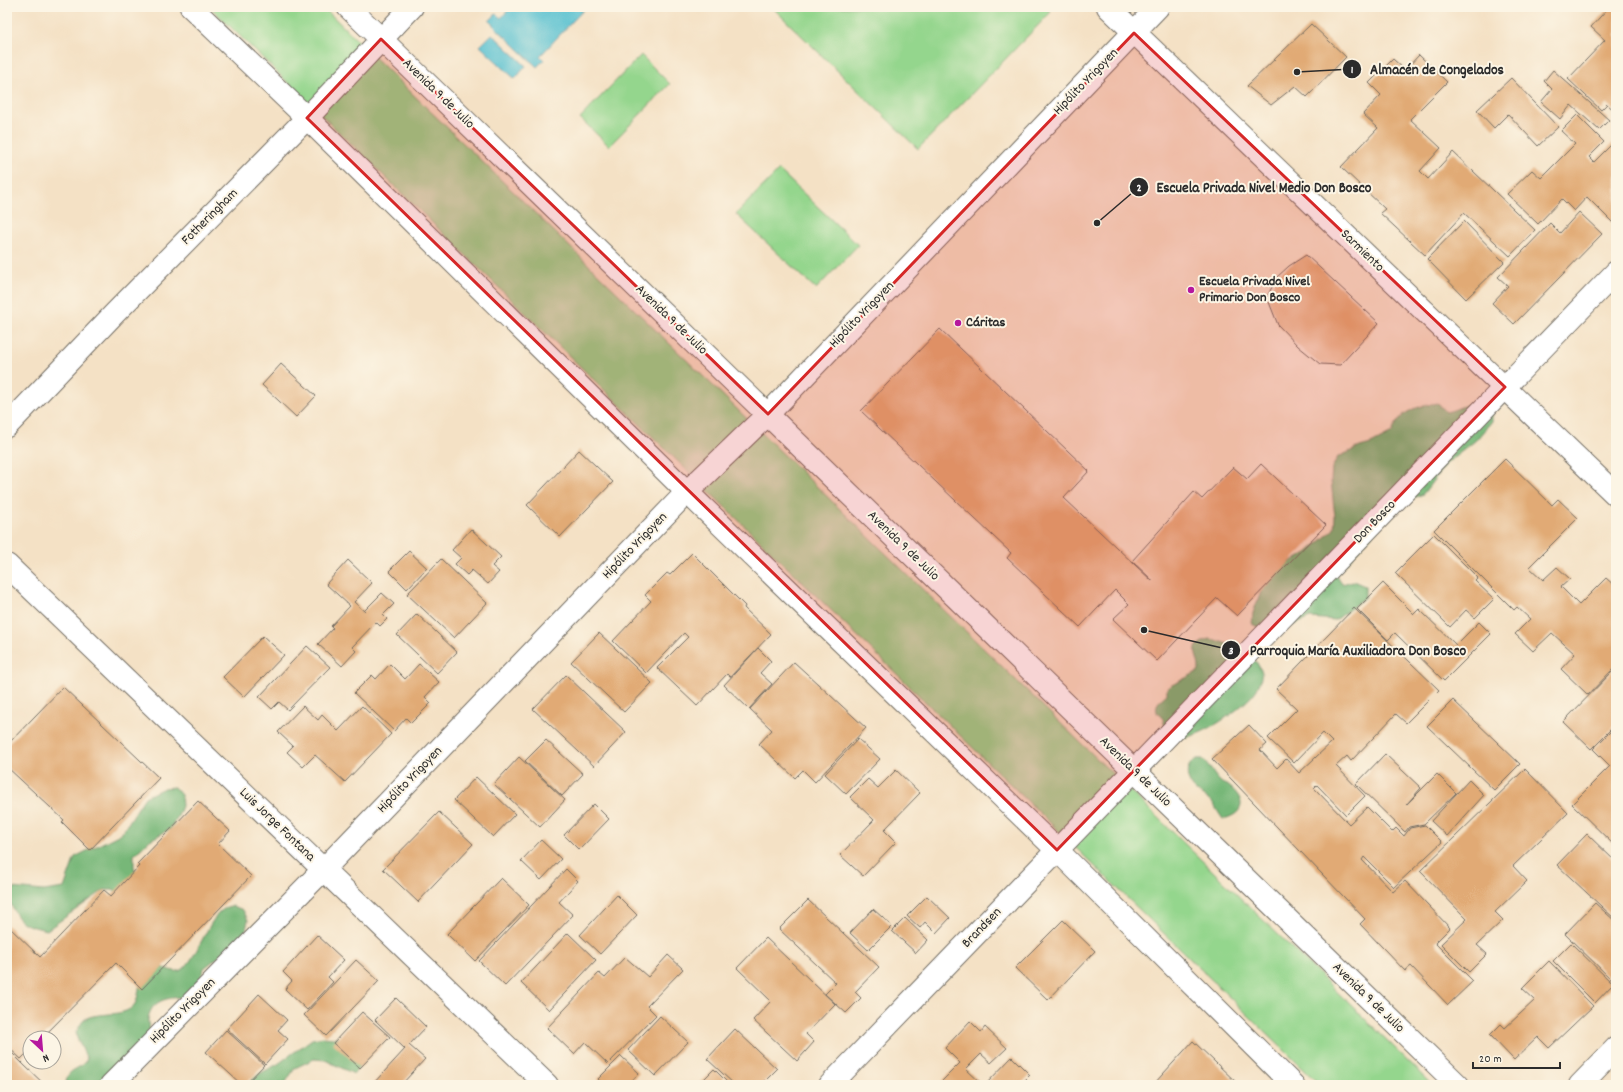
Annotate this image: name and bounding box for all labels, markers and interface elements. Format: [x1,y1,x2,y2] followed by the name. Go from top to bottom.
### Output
[1049,44,1123,120] street label: Hipólito Yrigoyen
[397,54,479,134] street label: Avenida 9 de Julio
[1342,55,1512,82] callout: Almacén de Congelados
[1370,60,1504,82] text: Almacén de Congelados
[1351,62,1354,79] text: 1
[1129,174,1380,201] callout: Escuela Privada Nivel Medio Don Bosco
[1156,178,1372,200] text: Escuela Privada Nivel Medio Don Bosco
[1136,180,1142,197] text: 2
[177,184,243,250] street label: Fotheringham
[1336,225,1388,277] street label: Sarmiento
[1199,272,1311,308] place label: Escuela Privada Nivel Primario Don Bosco
[825,277,899,353] street label: Hipólito Yrigoyen
[630,280,712,360] street label: Avenida 9 de Julio
[1186,285,1196,295] marker: Escuela Privada Nivel Primario Don Bosco
[966,313,1005,333] place label: Cáritas
[953,318,963,328] marker: Cáritas
[1349,496,1401,548] street label: Don Bosco
[862,506,944,586] street label: Avenida 9 de Julio
[598,508,672,584] street label: Hipólito Yrigoyen
[1221,636,1474,663] callout: Parroquia María Auxiliadora Don Bosco
[1250,641,1466,663] text: Parroquia María Auxiliadora Don Bosco
[1228,643,1234,660] text: 3
[1094,732,1176,812] street label: Avenida 9 de Julio
[373,742,447,818] street label: Hipólito Yrigoyen
[234,783,320,867] street label: Luis Jorge Fontana
[957,903,1007,953] street label: Brandsen
[1327,958,1409,1038] street label: Avenida 9 de Julio
[145,973,221,1049] street label: Hipólito Yrigoyen
[22,1030,62,1070] north arrow
[1473,1044,1560,1070] scale bar
[39,1049,51,1066] text: N
[1479,1051,1502,1068] text: 20 m

